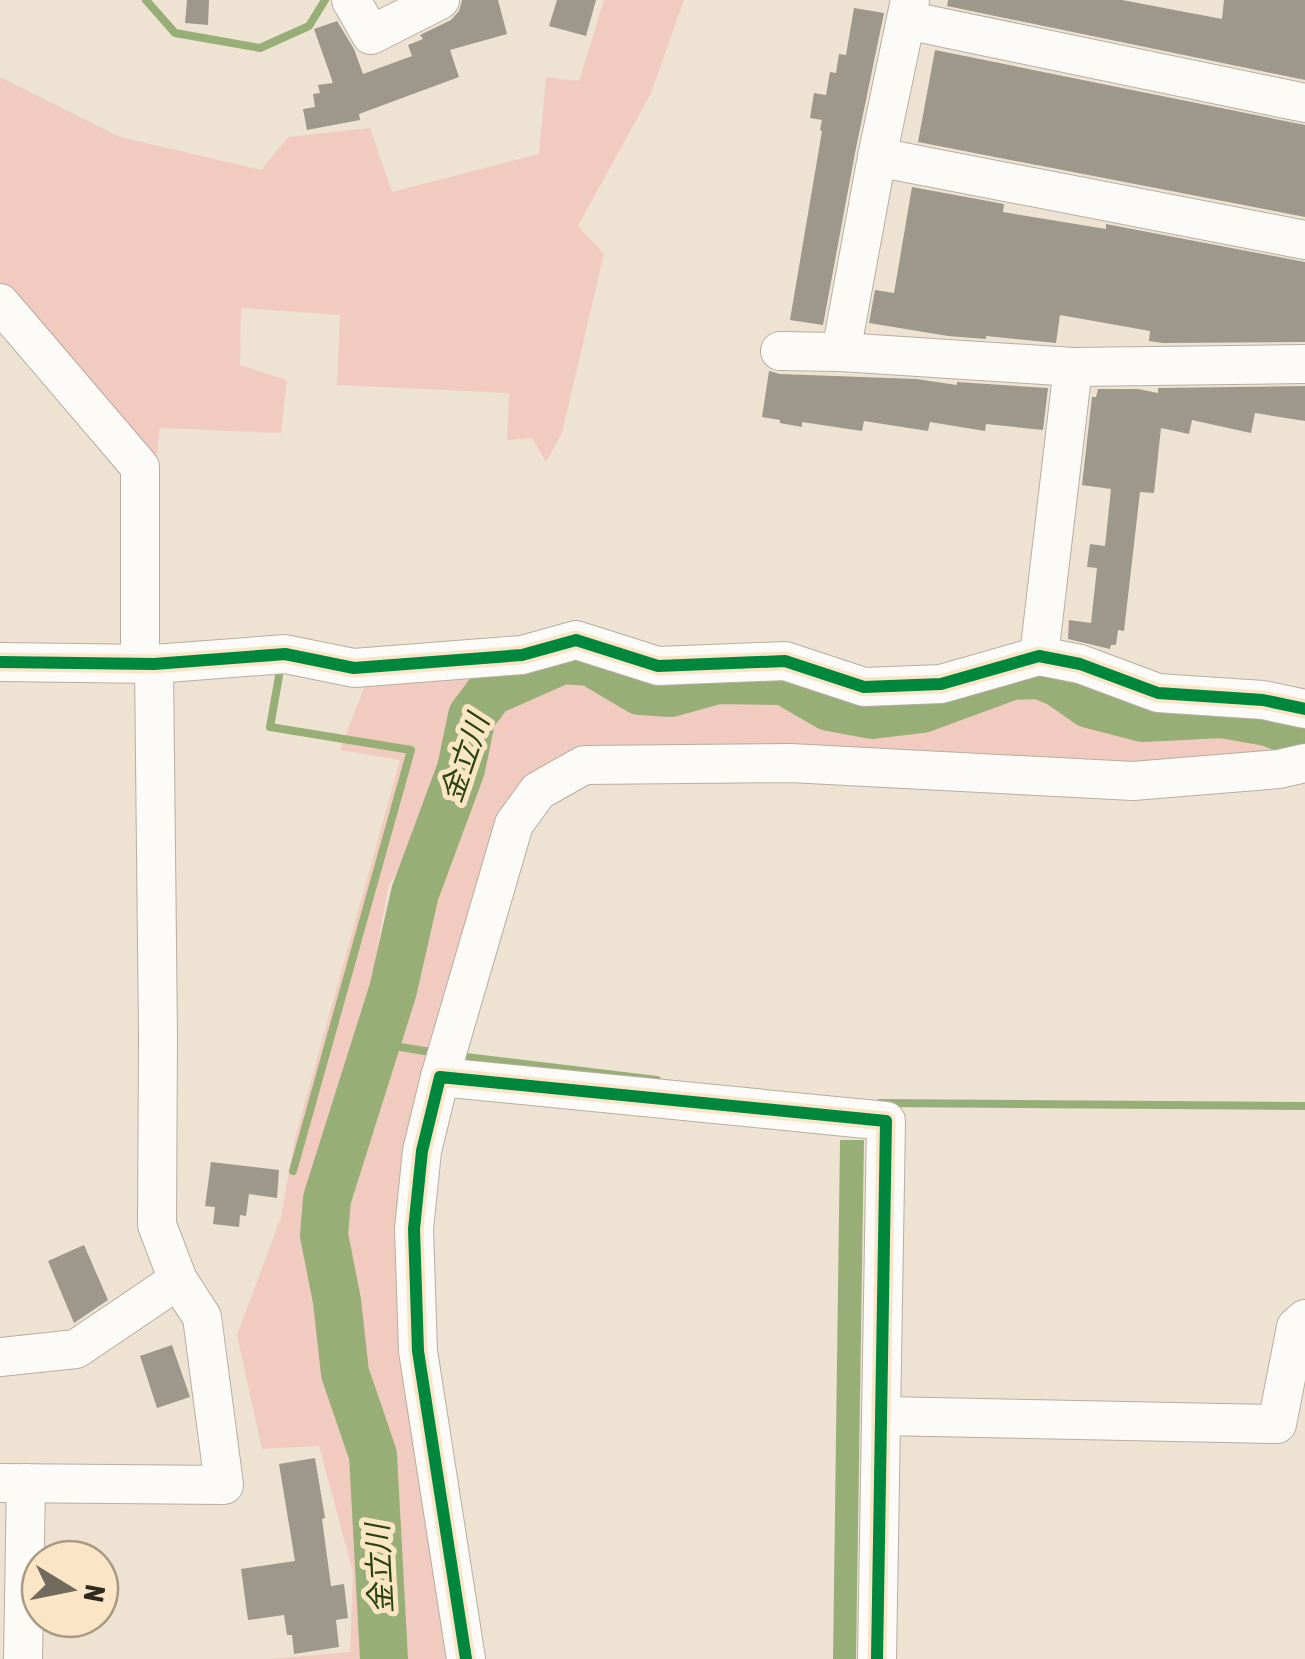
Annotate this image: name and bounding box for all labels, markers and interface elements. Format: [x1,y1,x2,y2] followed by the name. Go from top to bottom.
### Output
[433,707,496,806] water label: 金立川
[360,1520,398,1615] water label: 金立川
[20,1539,120,1639] north arrow
[77,1582,112,1604] text: N

